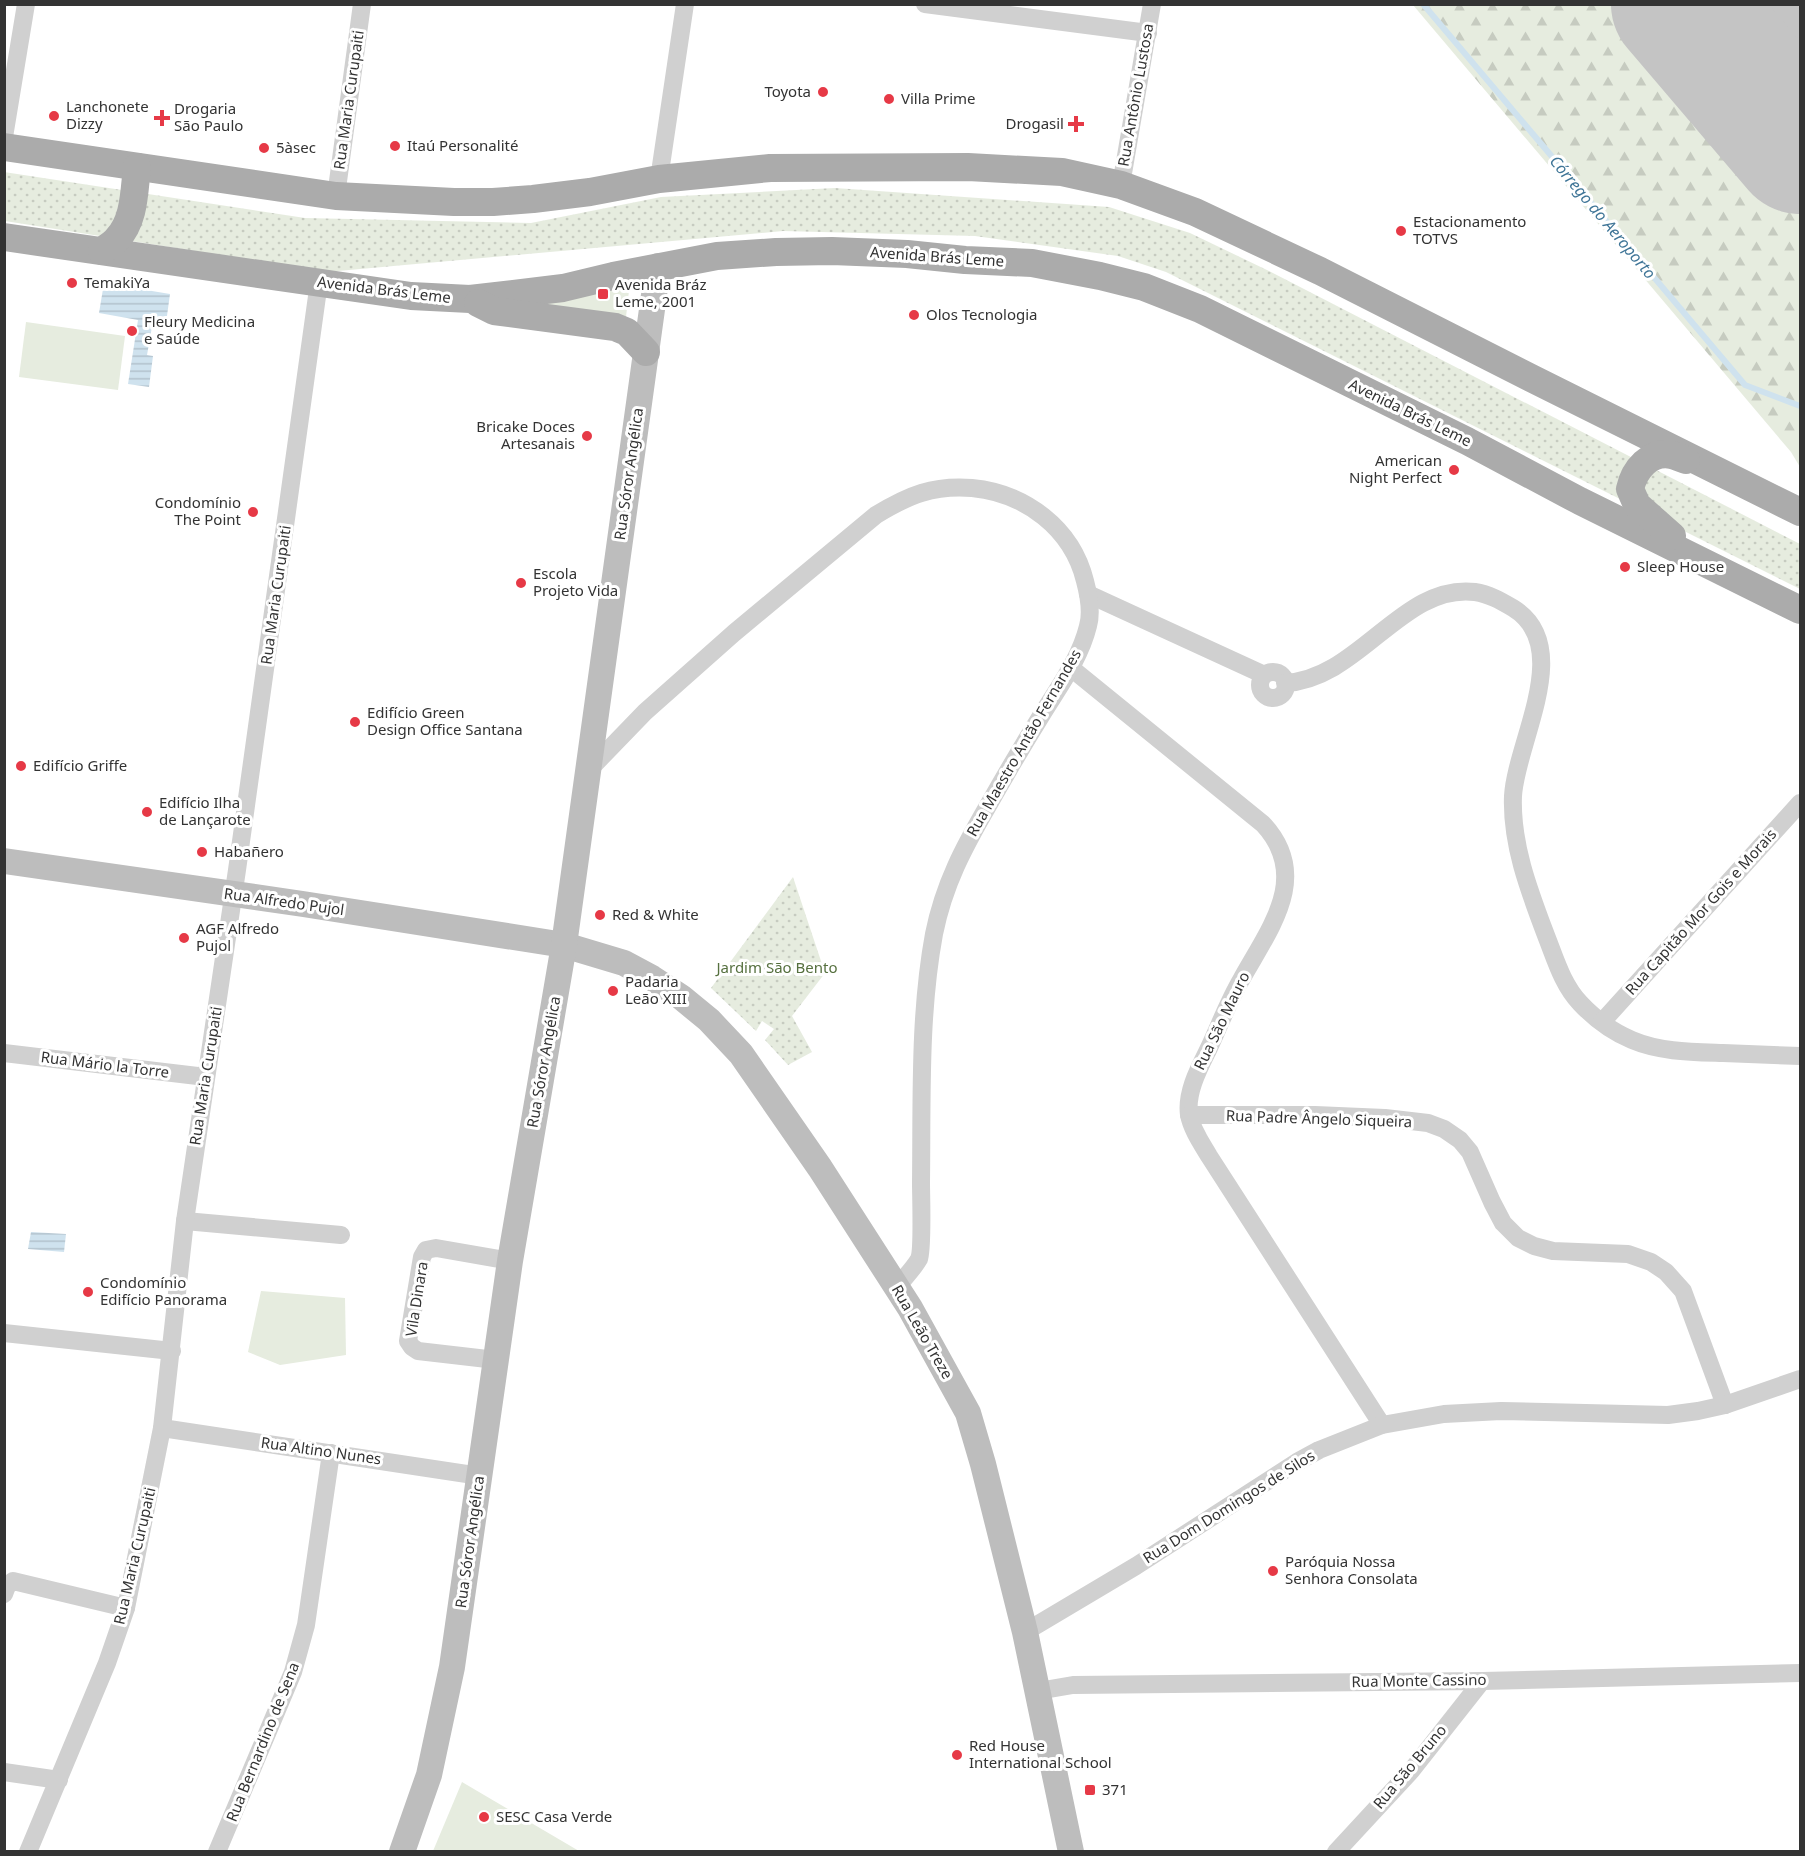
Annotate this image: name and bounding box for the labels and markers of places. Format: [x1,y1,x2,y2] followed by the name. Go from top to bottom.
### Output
[764,81,811,101] place label: Toyota
[816,85,830,99] marker: Toyota
[901,88,976,108] place label: Villa Prime
[882,92,896,106] marker: Villa Prime
[66,96,149,133] place label: Lanchonete Dizzy
[174,98,243,135] place label: Drogaria São Paulo
[47,109,61,123] marker: Lanchonete Dizzy
[155,111,169,125] marker: Drogaria São Paulo
[1006,113,1064,133] place label: Drogasil
[1069,117,1083,131] marker: Drogasil
[407,135,518,155] place label: Itaú Personalité
[276,137,316,157] place label: 5àsec
[388,139,402,153] marker: Itaú Personalité
[257,141,271,155] marker: 5àsec
[1413,211,1526,248] place label: Estacionamento TOTVS
[1394,224,1408,238] marker: Estacionamento TOTVS
[84,272,150,292] place label: TemakiYa
[615,274,706,311] place label: Avenida Bráz Leme, 2001
[65,276,79,290] marker: TemakiYa
[596,287,610,301] marker: Avenida Bráz Leme, 2001
[926,304,1038,324] place label: Olos Tecnologia
[907,308,921,322] marker: Olos Tecnologia
[144,311,255,348] place label: Fleury Medicina e Saúde
[125,324,139,338] marker: Fleury Medicina e Saúde
[476,416,575,453] place label: Bricake Doces Artesanais
[580,429,594,443] marker: Bricake Doces Artesanais
[1349,450,1443,487] place label: American Night Perfect
[1447,463,1461,477] marker: American Night Perfect
[155,492,242,529] place label: Condomínio The Point
[246,505,260,519] marker: Condomínio The Point
[1637,556,1724,576] place label: Sleep House
[1618,560,1632,574] marker: Sleep House
[533,563,618,600] place label: Escola Projeto Vida
[514,576,528,590] marker: Escola Projeto Vida
[367,702,523,739] place label: Edifício Green Design Office Santana
[348,715,362,729] marker: Edifício Green Design Office Santana
[33,755,127,775] place label: Edifício Griffe
[14,759,28,773] marker: Edifício Griffe
[159,792,251,829] place label: Edifício Ilha de Lançarote
[140,805,154,819] marker: Edifício Ilha de Lançarote
[214,841,284,861] place label: Habañero
[195,845,209,859] marker: Habañero
[612,904,699,924] place label: Red & White
[593,908,607,922] marker: Red & White
[196,918,279,955] place label: AGF Alfredo Pujol
[177,931,191,945] marker: AGF Alfredo Pujol
[625,971,687,1008] place label: Padaria Leão XIII
[606,984,620,998] marker: Padaria Leão XIII
[100,1272,227,1309] place label: Condomínio Edifício Panorama
[81,1285,95,1299] marker: Condomínio Edifício Panorama
[1285,1551,1418,1588] place label: Paróquia Nossa Senhora Consolata
[1266,1564,1280,1578] marker: Paróquia Nossa Senhora Consolata
[969,1735,1112,1772] place label: Red House International School
[950,1748,964,1762] marker: Red House International School
[1102,1779,1128,1799] place label: 371
[1083,1783,1097,1797] marker: 371
[496,1806,612,1826] place label: SESC Casa Verde
[477,1810,491,1824] marker: SESC Casa Verde

